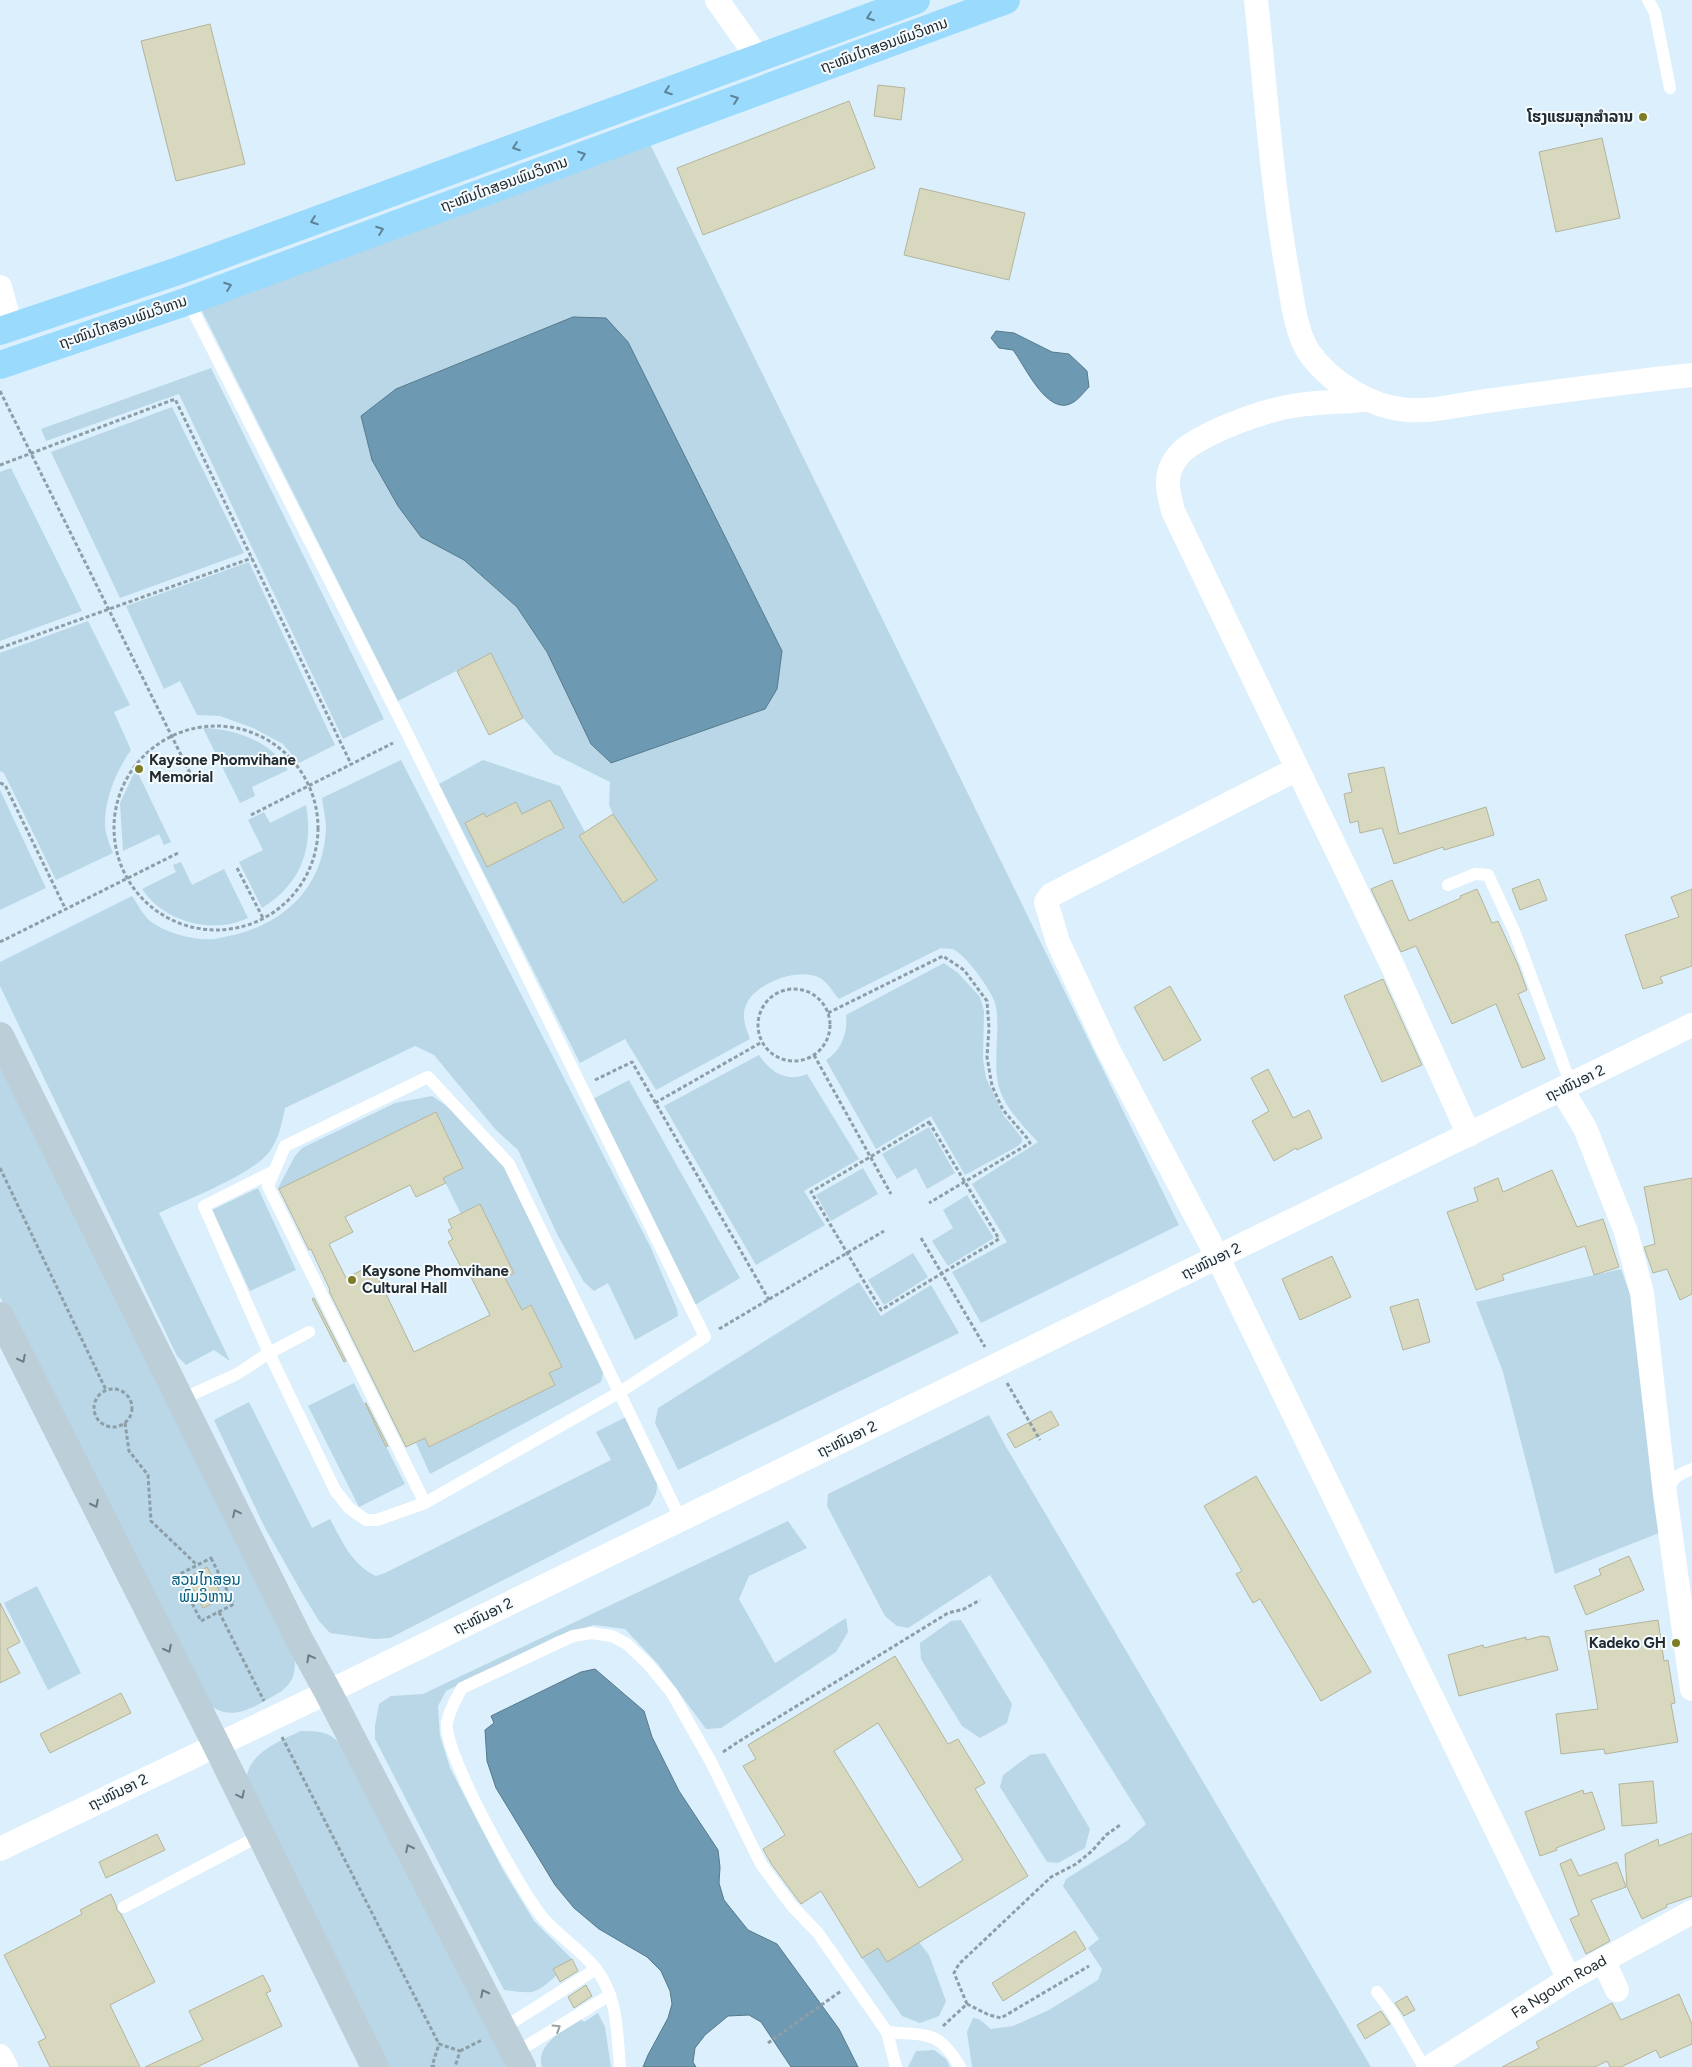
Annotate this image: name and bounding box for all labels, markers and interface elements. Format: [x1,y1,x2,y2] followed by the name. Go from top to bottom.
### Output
[866,11,875,21] one-way arrow
[818,14,950,76] street label: ຖະໜົນໄກສອນພົມວິຫານ
[664,85,673,95] one-way arrow
[730,95,739,105] one-way arrow
[1526,108,1633,127] place label: ໂຮງແຮມສຸກສໍາລານ
[1637,111,1649,123] marker: ໂຮງແຮມສຸກສໍາລານ
[512,141,520,151] one-way arrow
[577,151,586,161] one-way arrow
[438,153,570,215] street label: ຖະໜົນໄກສອນພົມວິຫານ
[310,215,319,225] one-way arrow
[376,226,384,236] one-way arrow
[223,282,232,292] one-way arrow
[56,292,190,352] street label: ຖະໜົນໄກສອນພົມວິຫານ
[149,751,297,786] place label: Kaysone Phomvihane Memorial
[133,763,145,775] marker: Kaysone Phomvihane Memorial
[1542,1061,1608,1105] street label: ຖະໜົນອາ 2
[1178,1239,1244,1283] street label: ຖະໜົນອາ 2
[362,1262,510,1297] place label: Kaysone Phomvihane Cultural Hall
[346,1274,358,1286] marker: Kaysone Phomvihane Cultural Hall
[16,1354,26,1363] one-way arrow
[814,1417,880,1461] street label: ຖະໜົນອາ 2
[89,1499,99,1508] one-way arrow
[232,1509,242,1518] one-way arrow
[171,1571,241,1606] park label: ສວນໄກສອນ ພົມວິຫານ
[450,1594,516,1638] street label: ຖະໜົນອາ 2
[1589,1634,1666,1652] place label: Kadeko GH
[1670,1637,1682,1649] marker: Kadeko GH
[162,1644,172,1653] one-way arrow
[306,1654,316,1663] one-way arrow
[85,1770,151,1814] street label: ຖະໜົນອາ 2
[235,1789,245,1798] one-way arrow
[405,1845,415,1854] one-way arrow
[1508,1951,1610,2022] street label: Fa Ngoum Road
[480,1989,490,1998] one-way arrow
[551,2024,560,2034] one-way arrow

